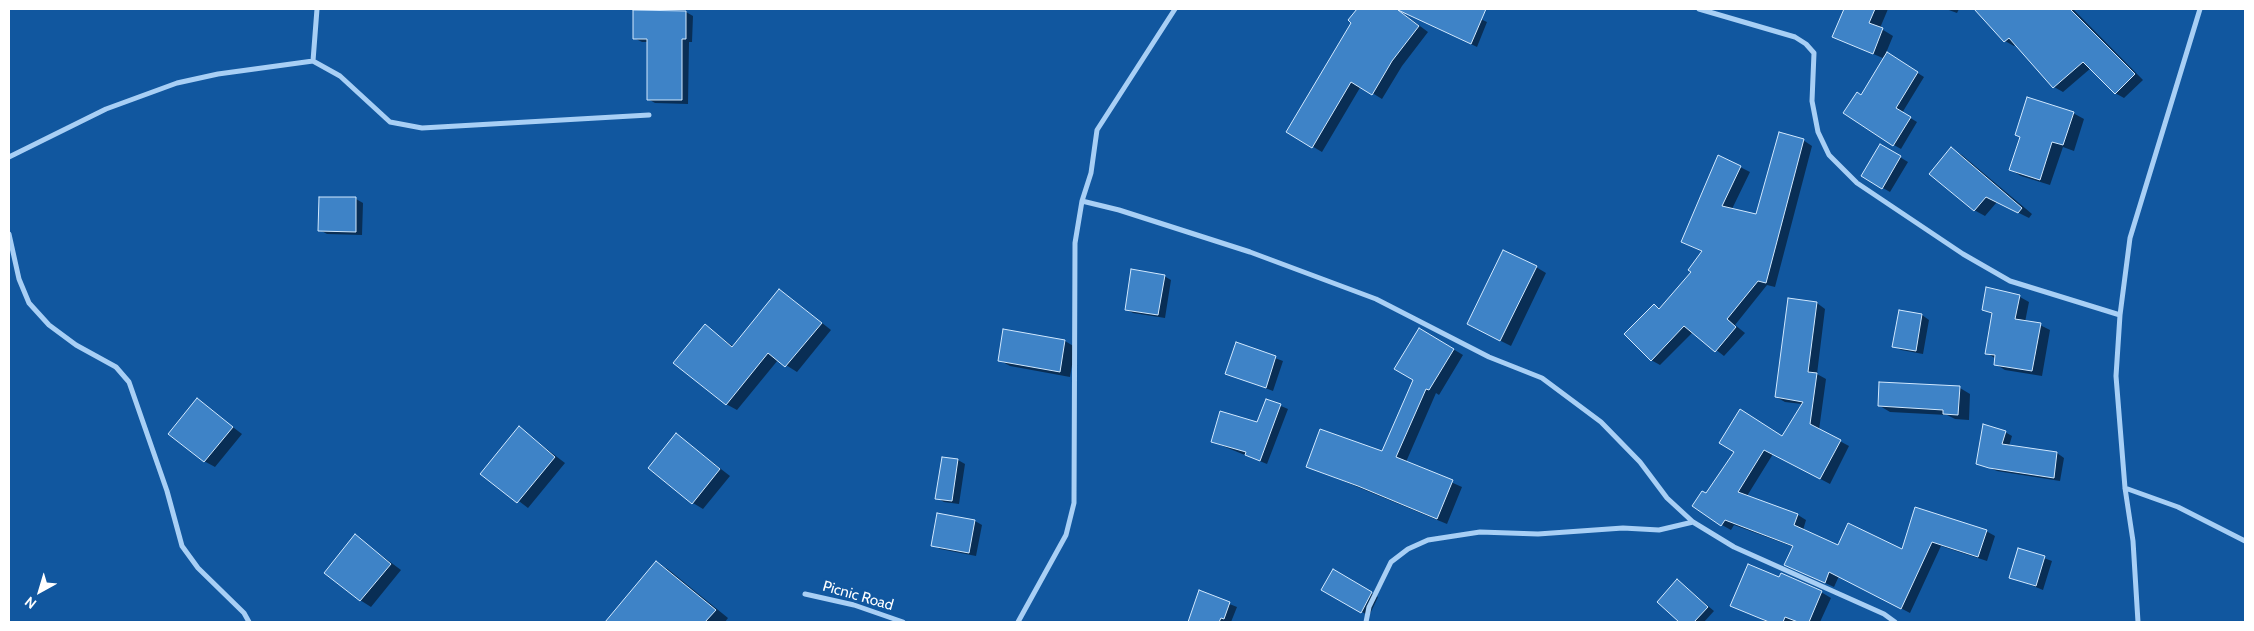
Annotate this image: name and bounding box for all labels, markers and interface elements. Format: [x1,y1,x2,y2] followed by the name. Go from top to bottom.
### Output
[15,566,65,616] north arrow
[821,577,895,615] street label: Picnic Road
[21,593,40,613] text: N

